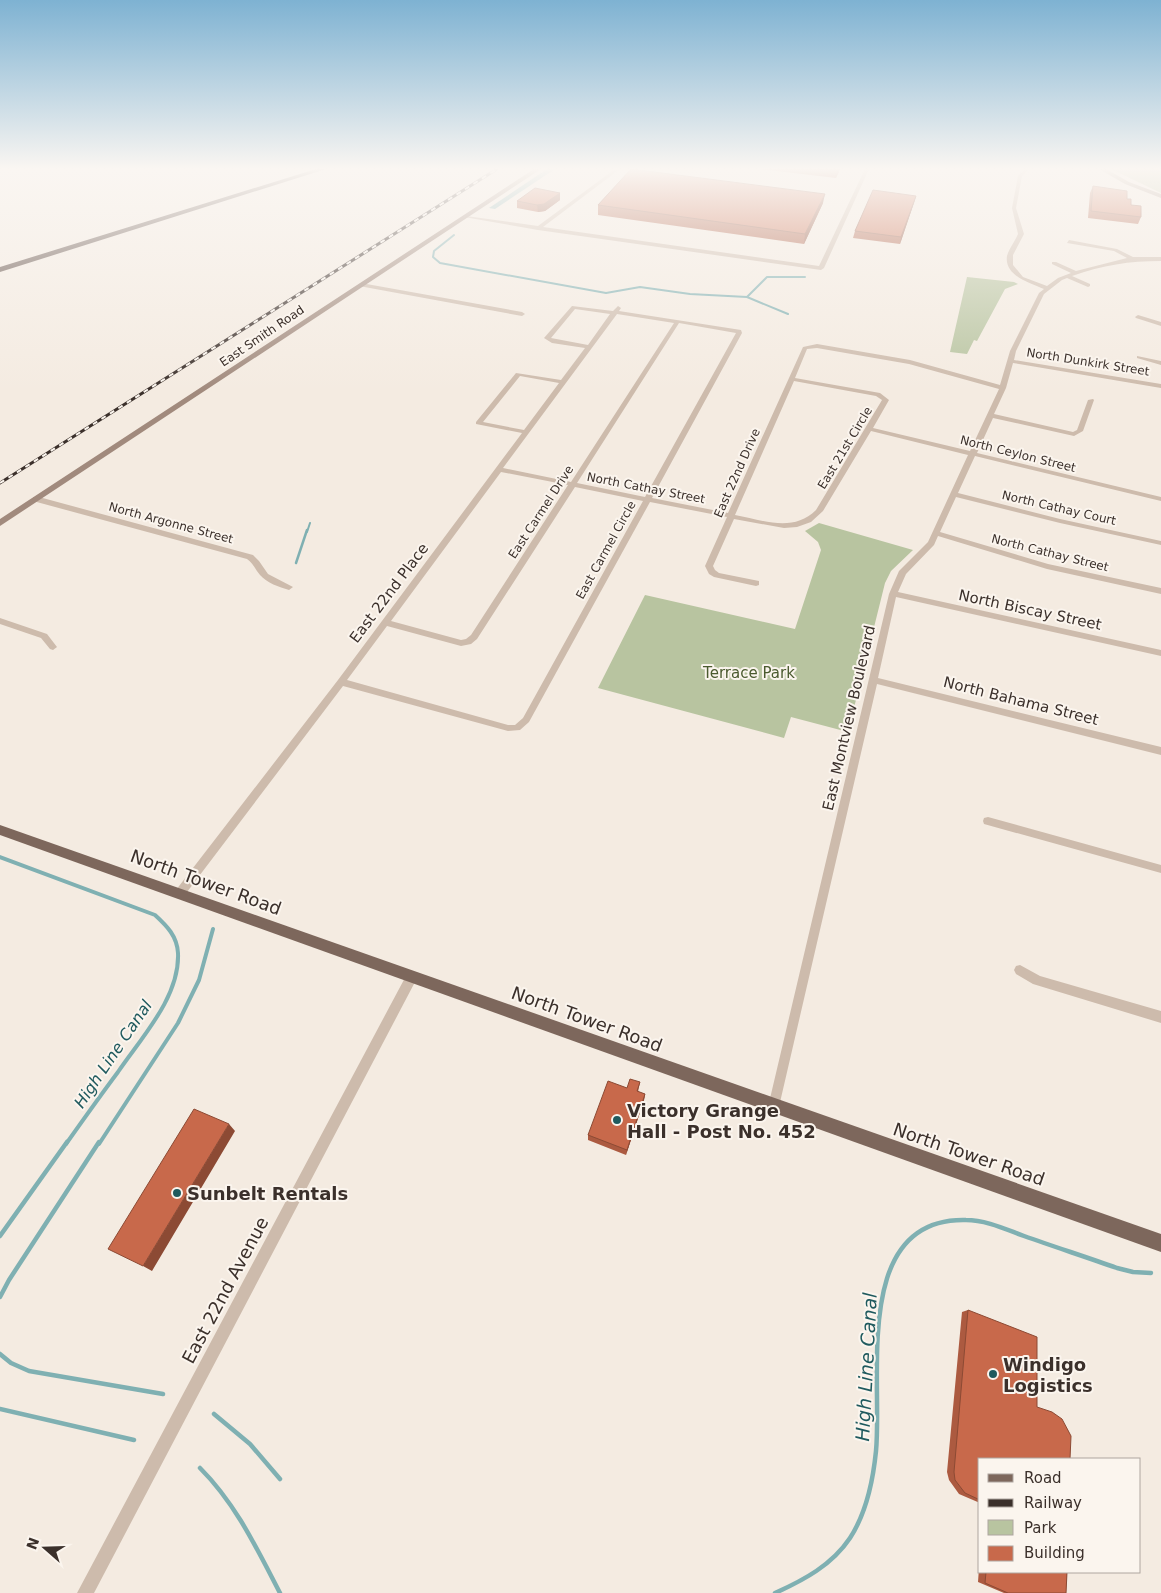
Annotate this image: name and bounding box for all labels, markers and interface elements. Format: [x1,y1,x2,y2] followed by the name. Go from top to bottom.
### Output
[217,303,307,369] street label: East Smith Road
[1026,345,1151,379] street label: North Dunkirk Street
[815,404,875,492] street label: East 21st Circle
[711,426,763,520] street label: East 22nd Drive
[959,433,1078,475] street label: North Ceylon Street
[506,463,576,561] street label: East Carmel Drive
[586,470,707,506] street label: North Cathay Street
[1001,488,1118,528] street label: North Cathay Court
[573,498,639,602] street label: East Carmel Circle
[107,500,235,546] street label: North Argonne Street
[990,532,1110,574] street label: North Cathay Street
[346,540,432,646] street label: East 22nd Place
[957,586,1103,634] street label: North Biscay Street
[819,623,879,813] street label: East Montview Boulevard
[702,664,795,682] park label: Terrace Park
[942,673,1100,729] street label: North Bahama Street
[128,845,284,919] street label: North Tower Road
[509,982,665,1056] street label: North Tower Road
[70,996,156,1111] water label: High Line Canal
[627,1100,816,1142] place label: Victory Grange Hall - Post No. 452
[611,1114,623,1126] marker: Victory Grange Hall - Post No. 452
[890,1118,1048,1190] street label: North Tower Road
[187,1183,348,1204] place label: Sunbelt Rentals
[171,1187,183,1199] marker: Sunbelt Rentals
[177,1213,273,1367] street label: East 22nd Avenue
[851,1291,881,1442] water label: High Line Canal
[1003,1354,1093,1396] place label: Windigo Logistics
[987,1368,999,1380] marker: Windigo Logistics
[978,1458,1141,1573] legend
[1024,1469,1062,1487] text: Road
[1024,1494,1082,1512] text: Railway
[1024,1519,1057,1537] text: Park
[20,1523,70,1573] north arrow
[23,1535,42,1552] text: N
[1024,1544,1085,1562] text: Building

